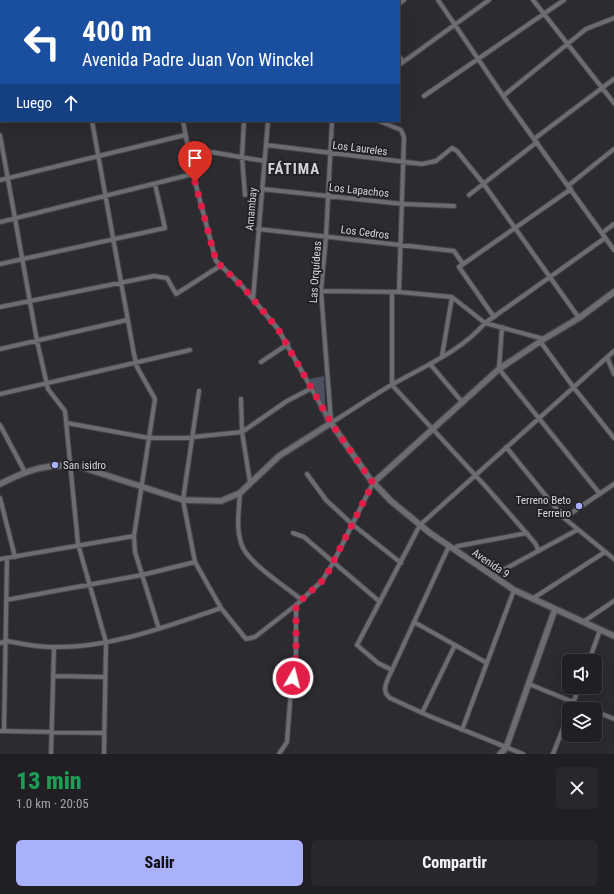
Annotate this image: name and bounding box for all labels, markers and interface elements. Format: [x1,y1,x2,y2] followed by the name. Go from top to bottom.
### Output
[82,15,152,48] text: 400 m
[16,16,68,68] icon: left
[82,49,314,70] text: Avenida Padre Juan Von Winckel
[60,92,82,114] icon: ahead
[16,94,52,112] text: Luego
[332,139,388,158] street label: Los Laureles
[178,141,212,182] pin
[184,147,206,169] icon: arrive
[268,160,320,178] district label: FÁTIMA
[328,181,390,200] street label: Los Lapachos
[243,186,260,231] street label: Amambay
[340,223,390,242] street label: Los Cedros
[307,241,324,304] street label: Las Orquídeas
[63,459,107,472] place label: San isidro
[50,460,60,470] marker: San isidro
[516,494,571,520] place label: Terreno Beto Ferreiro
[574,501,584,511] marker: Terreno Beto Ferreiro
[470,546,512,581] street label: Avenida 9
[562,654,602,742] map controls
[562,654,602,694] button: sound
[272,657,314,699] position arrow
[562,702,602,742] button: layers
[16,767,82,795] text: 13 min
[556,767,598,809] button: close
[16,796,89,811] text: 1.0 km · 20:05
[16,840,303,886] button: Salir
[311,840,598,886] button: Compartir

